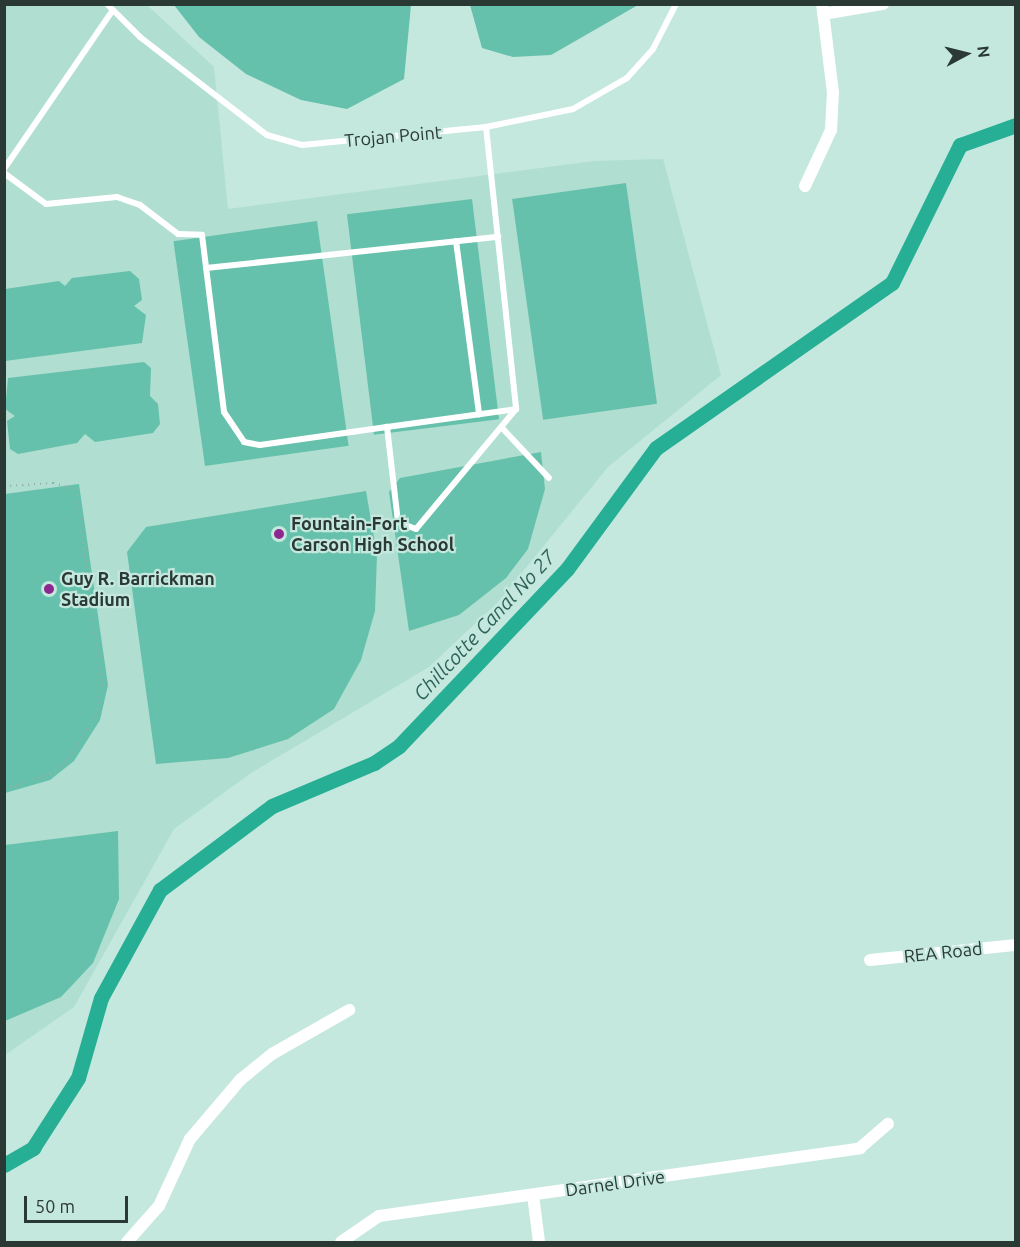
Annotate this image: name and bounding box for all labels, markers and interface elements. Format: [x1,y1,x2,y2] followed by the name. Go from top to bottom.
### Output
[936,24,996,84] north arrow
[974,45,994,59] text: N
[343,121,443,151] street label: Trojan Point
[291,513,454,556] place label: Fountain-Fort Carson High School
[272,527,286,541] marker: Fountain-Fort Carson High School
[408,545,560,705] water label: Chillcotte Canal No 27
[61,568,215,610] place label: Guy R. Barrickman Stadium
[42,582,56,596] marker: Guy R. Barrickman Stadium
[903,937,983,967] street label: REA Road
[564,1165,666,1201] street label: Darnel Drive
[27,1184,130,1222] scale bar
[35,1196,75,1216] text: 50 m

